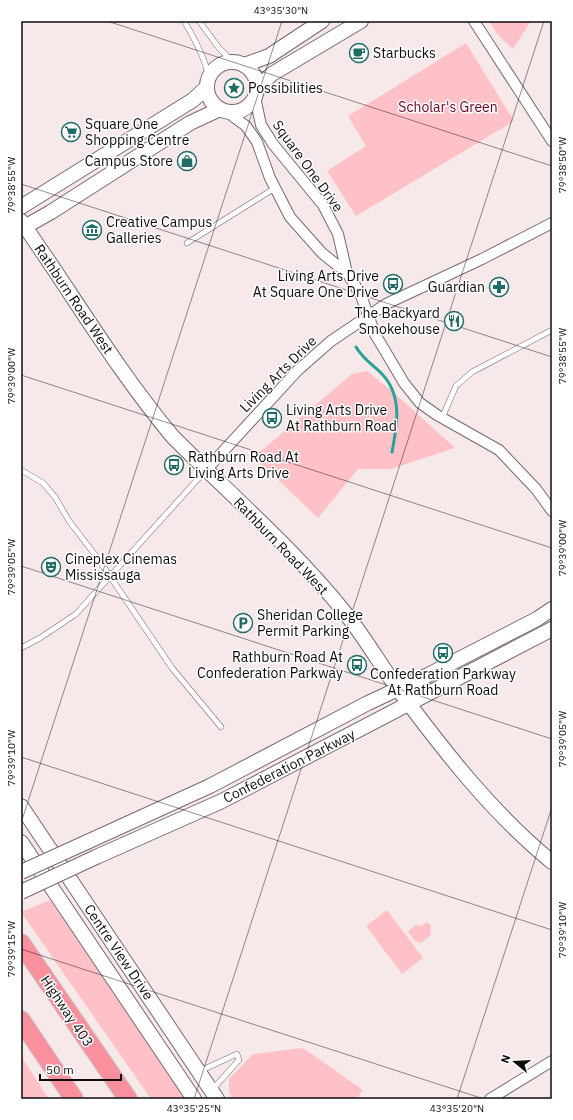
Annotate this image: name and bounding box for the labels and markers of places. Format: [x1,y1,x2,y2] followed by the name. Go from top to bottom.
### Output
[348,42,370,64] cafe icon: Starbucks
[373,44,436,62] place label: Starbucks
[223,77,245,99] place icon: Possibilities
[248,79,323,97] place label: Possibilities
[85,115,190,149] place label: Square One Shopping Centre
[60,121,82,143] supermarket icon: Square One Shopping Centre
[176,150,198,172] shop icon: Campus Store
[85,152,173,170] place label: Campus Store
[106,213,213,247] place label: Creative Campus Galleries
[81,219,103,241] museum icon: Creative Campus Galleries
[253,267,379,301] place label: Living Arts Drive At Square One Drive
[382,273,404,295] bus stop icon: Living Arts Drive At Square One Drive
[488,276,510,298] pharmacy icon: Guardian
[428,278,485,296] place label: Guardian
[355,304,440,338] place label: The Backyard Smokehouse
[443,310,465,332] restaurant icon: The Backyard Smokehouse
[286,401,397,435] place label: Living Arts Drive At Rathburn Road
[261,407,283,429] bus stop icon: Living Arts Drive At Rathburn Road
[188,448,299,482] place label: Rathburn Road At Living Arts Drive
[163,454,185,476] bus stop icon: Rathburn Road At Living Arts Drive
[65,550,177,584] place label: Cineplex Cinemas Mississauga
[40,556,62,578] theatre icon: Cineplex Cinemas Mississauga
[257,606,363,640] place label: Sheridan College Permit Parking
[232,612,254,634] parking icon: Sheridan College Permit Parking
[432,642,454,664] bus stop icon: Confederation Parkway At Rathburn Road
[197,648,343,682] place label: Rathburn Road At Confederation Parkway
[346,654,368,676] bus stop icon: Rathburn Road At Confederation Parkway
[370,665,516,699] place label: Confederation Parkway At Rathburn Road

